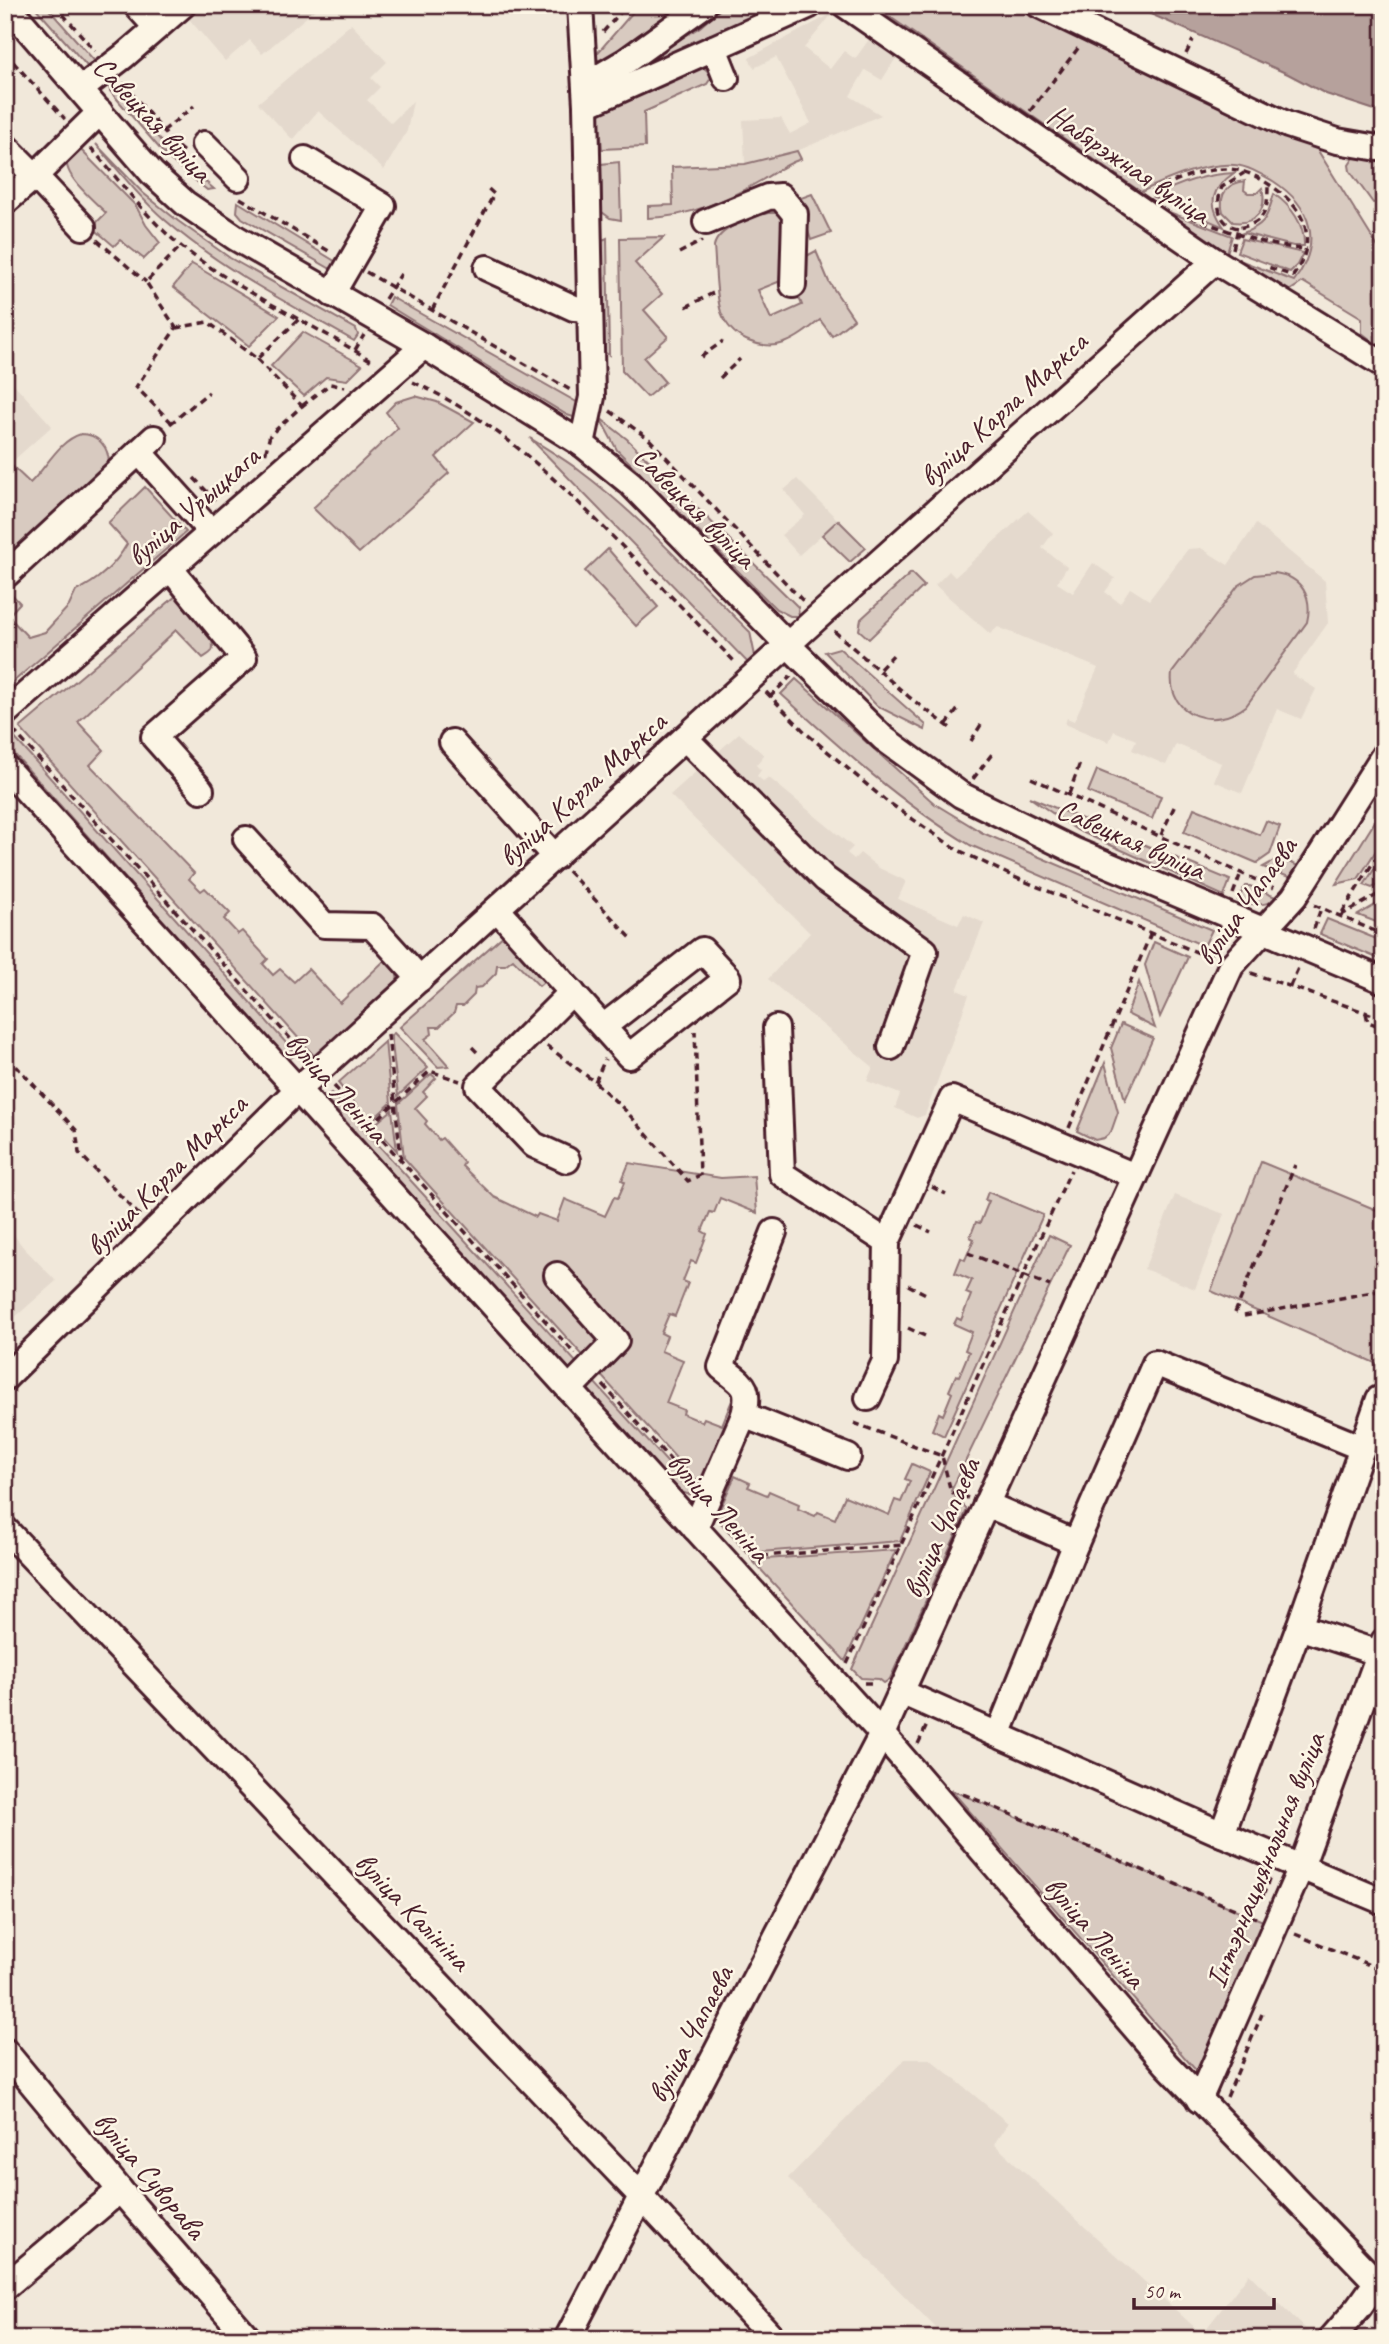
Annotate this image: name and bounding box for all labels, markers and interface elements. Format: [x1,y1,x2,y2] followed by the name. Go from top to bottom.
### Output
[85,48,222,191] street label: Савецкая вуліца
[1040,96,1219,233] street label: Набярэжная вуліца
[911,322,1097,495] street label: вуліца Карла Маркса
[119,436,269,574] street label: вуліца Урыцкага
[625,437,766,578] street label: Савецкая вуліца
[490,702,676,875] street label: вуліца Карла Маркса
[1051,789,1213,889] street label: Савецкая вуліца
[1187,828,1307,973] street label: вуліца Чапаева
[277,1023,398,1152] street label: вуліца Леніна
[77,1084,257,1264] street label: вуліца Карла Маркса
[659,1443,780,1572] street label: вуліца Леніна
[893,1450,990,1604] street label: вуліца Чапаева
[1196,1725,1334,1993] street label: Інтэрнацыянальная вуліца
[347,1843,481,1980] street label: вуліца Калініна
[1036,1868,1155,1997] street label: вуліца Леніна
[638,1957,743,2109] street label: вуліца Чапаева
[85,2103,216,2248] street label: вуліца Суворава
[1134,2267,1274,2311] scale bar
[1144,2278,1182,2304] text: 50 m

